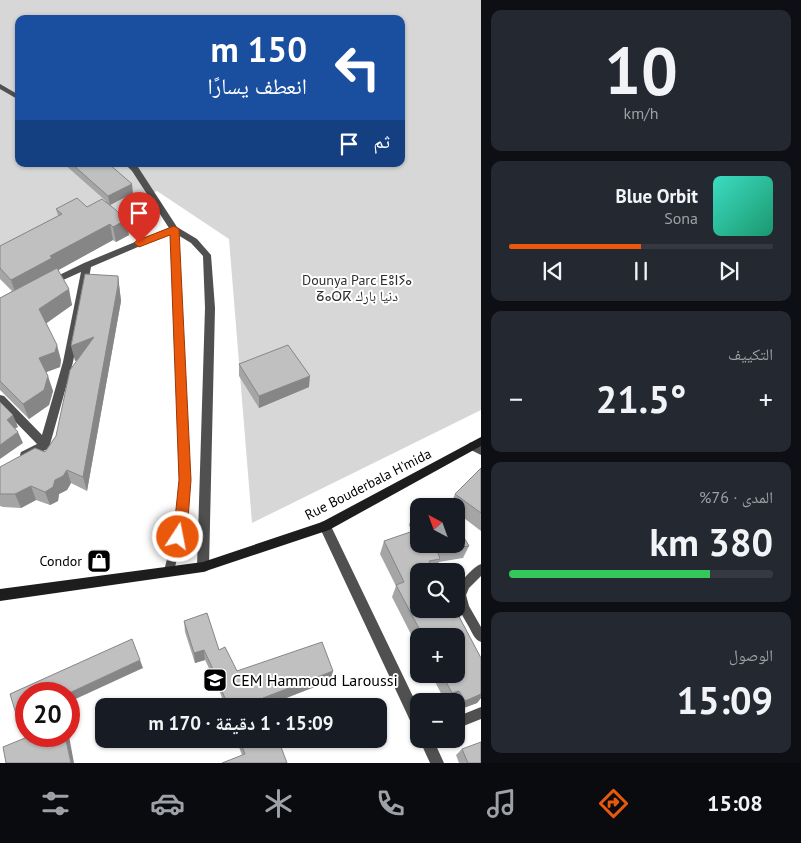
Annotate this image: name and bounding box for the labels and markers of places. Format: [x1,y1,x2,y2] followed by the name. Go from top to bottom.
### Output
[118,192,160,243] pin
[86,548,112,574] shop icon: Condor
[40,552,82,570] place label: Condor
[202,667,228,693] school or university icon: CEM Hammoud Laroussi
[232,670,398,690] place label: CEM Hammoud Laroussi

